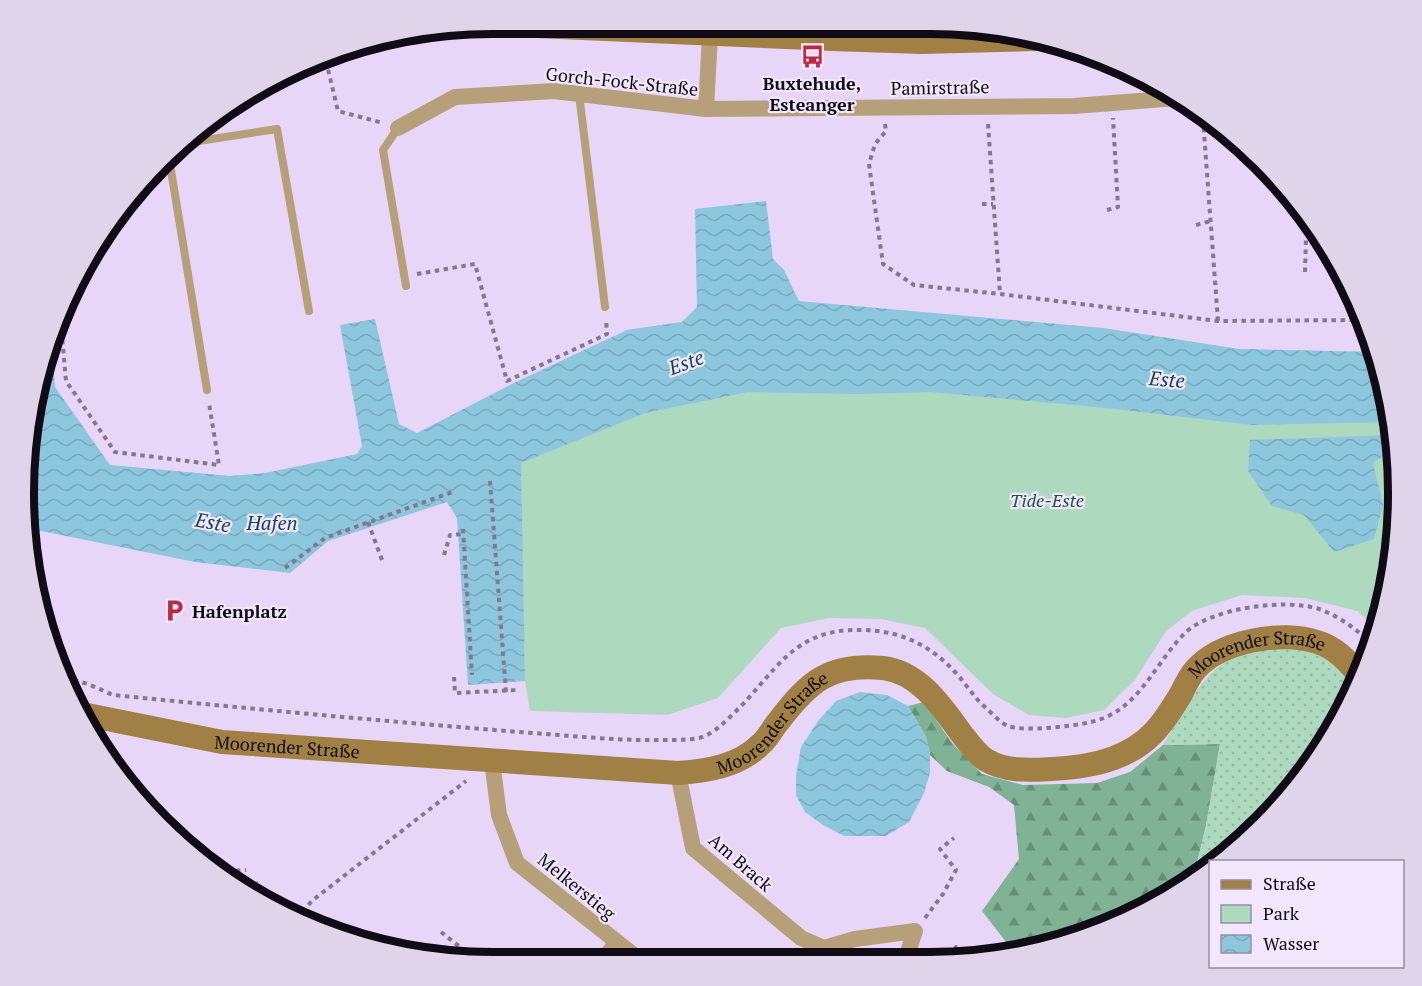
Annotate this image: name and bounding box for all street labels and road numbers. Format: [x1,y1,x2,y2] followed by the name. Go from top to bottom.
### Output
[545,61,699,101] street label: Gorch-Fock-Straße
[890,74,990,100] street label: Pamirstraße
[1182,625,1329,683] street label: Moorender Straße
[713,665,832,779] street label: Moorender Straße
[214,730,360,763] street label: Moorender Straße
[704,828,778,897] street label: Am Brack
[533,847,621,925] street label: Melkerstieg

